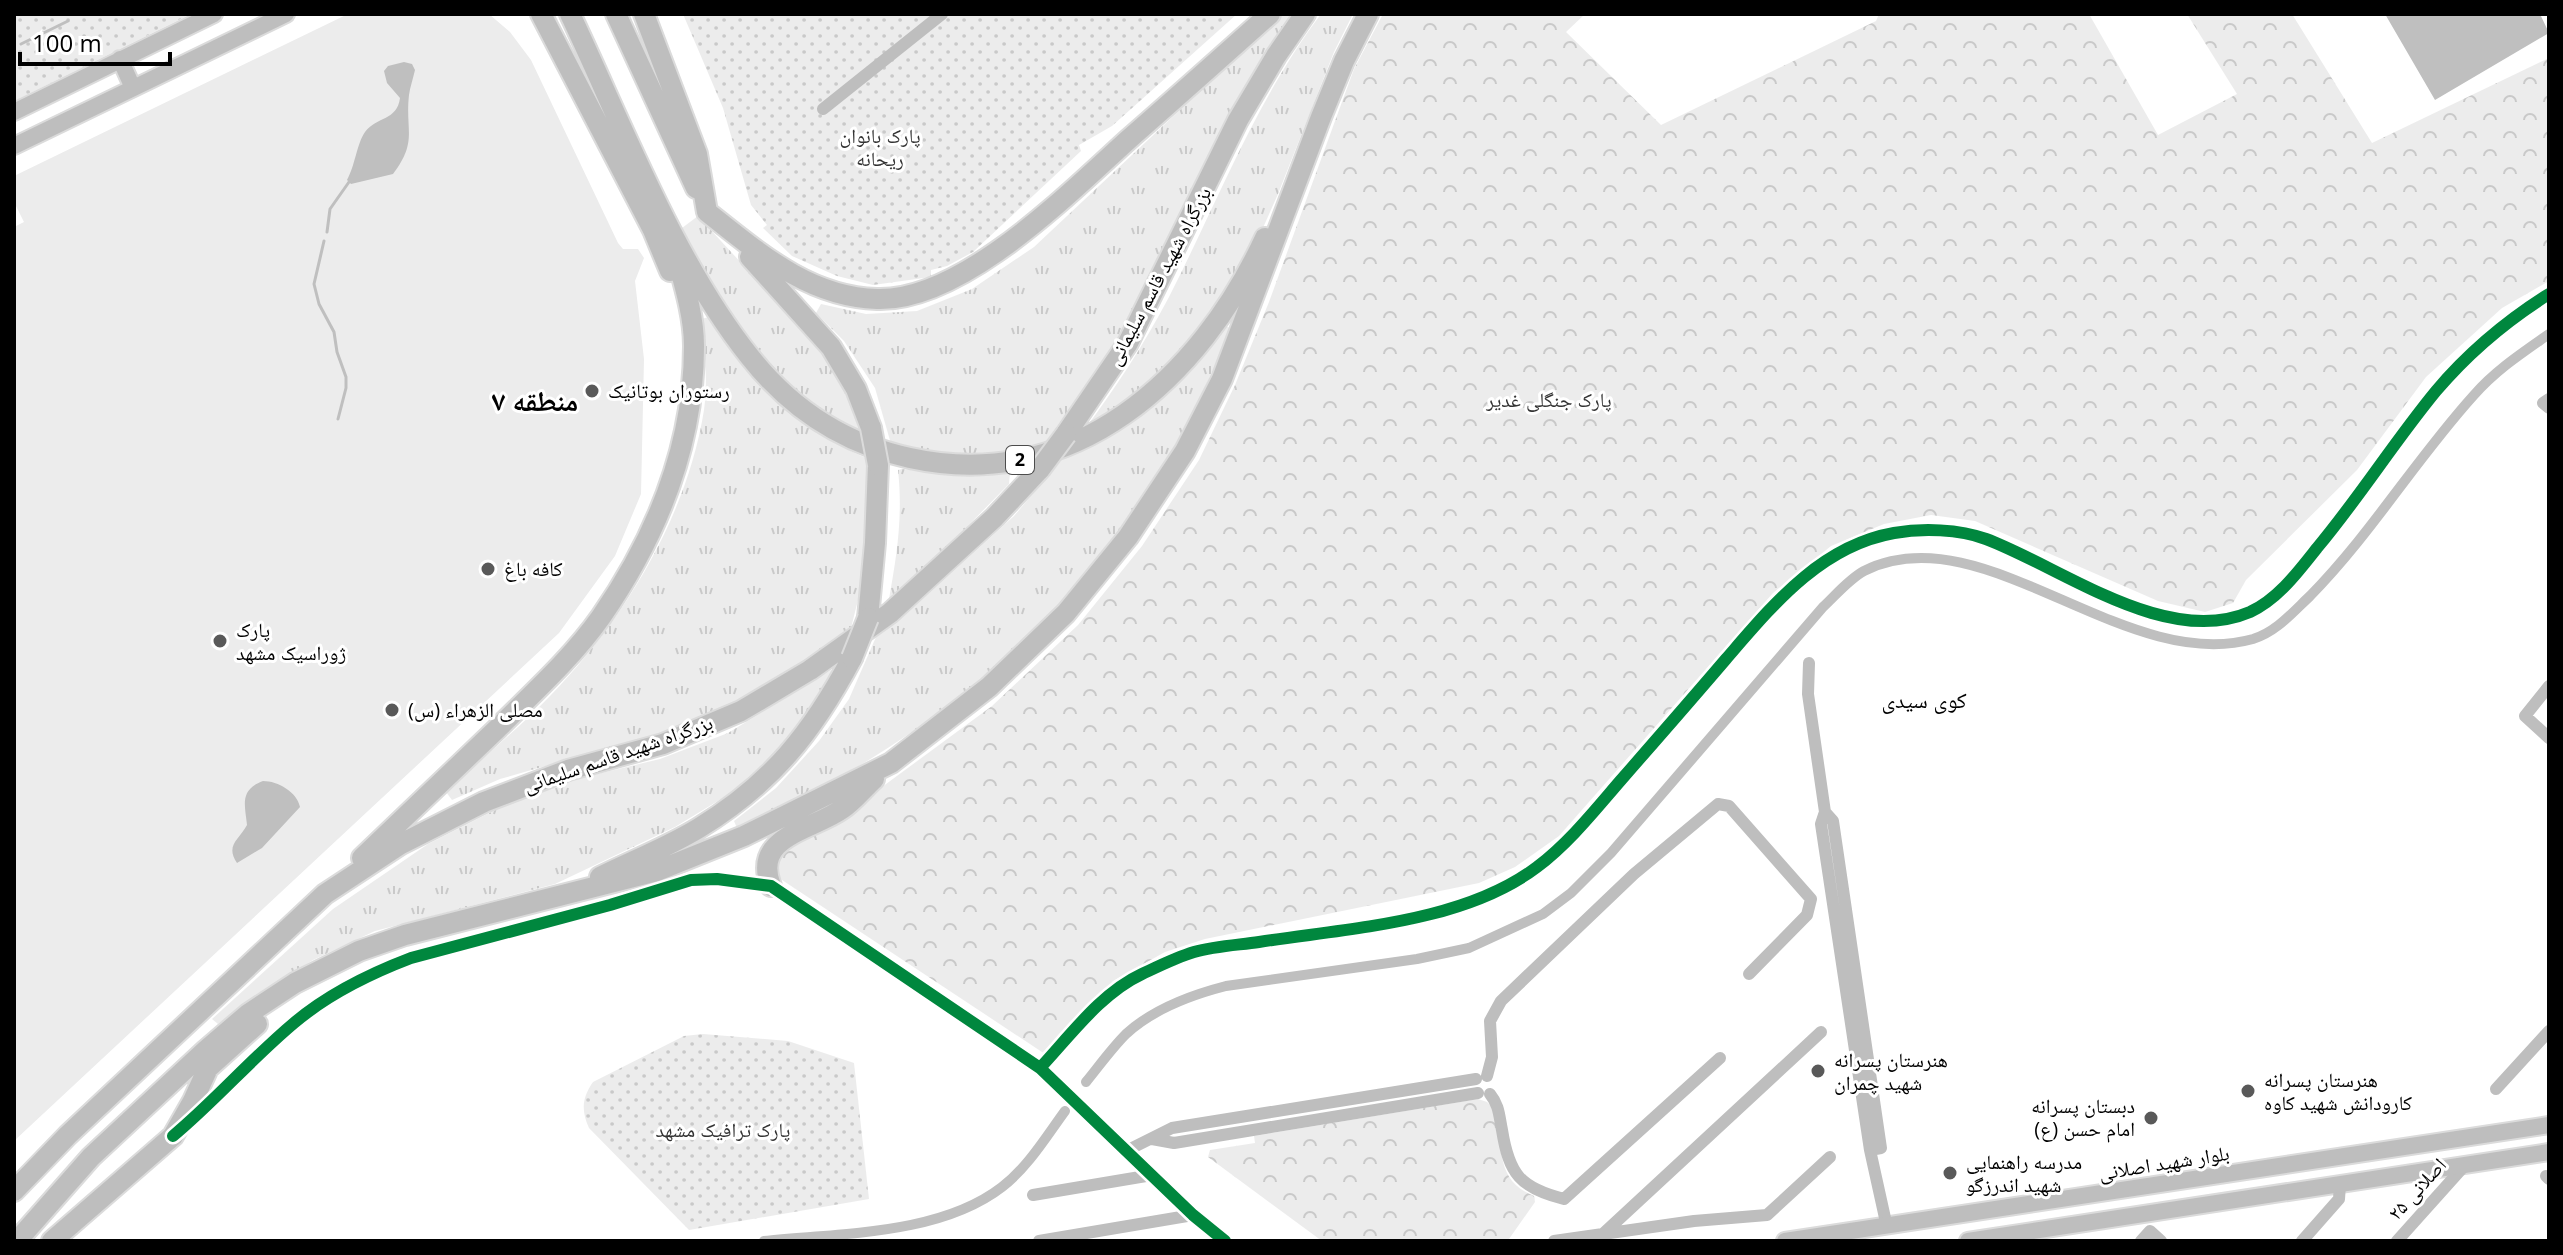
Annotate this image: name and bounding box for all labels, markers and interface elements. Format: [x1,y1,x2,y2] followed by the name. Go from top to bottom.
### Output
[20,16,170,66] scale bar
[32,26,102,59] text: 100 m
[839,122,921,172] park label: پارک بانوان ریحانه
[1100,182,1218,370] street label: بزرگراه شهید قاسم سلیمانی
[608,377,730,404] place label: رستوران بوتانیک
[492,381,578,419] district label: منطقه ۷
[583,382,601,400] marker: رستوران بوتانیک
[1485,386,1612,413] park label: پارک جنگلی غدیر
[1006,446,1034,474] road number: 2
[504,555,563,582] place label: کافه باغ
[479,560,497,578] marker: کافه باغ
[236,616,346,666] place label: پارک ژوراسیک مشهد
[211,632,229,650] marker: پارک ژوراسیک مشهد
[1881,684,1967,714] district label: کوی سیدی
[408,696,543,723] place label: مصلی الزهراء (س)
[383,701,401,719] marker: مصلی الزهراء (س)
[520,708,716,800] street label: بزرگراه شهید قاسم سلیمانی
[1834,1046,1948,1096] place label: هنرستان پسرانه شهید چمران
[1809,1062,1827,1080] marker: هنرستان پسرانه شهید چمران
[2264,1066,2412,1116] place label: هنرستان پسرانه کارودانش شهید کاوه
[2239,1082,2257,1100] marker: هنرستان پسرانه کارودانش شهید کاوه
[2031,1092,2135,1143] place label: دبستان پسرانه امام حسن (ع)
[2142,1109,2160,1127] marker: دبستان پسرانه امام حسن (ع)
[656,1116,790,1143] park label: پارک ترافیک مشهد
[2097,1139,2231,1186] street label: بلوار شهید اصلانی
[1966,1148,2082,1198] place label: مدرسه راهنمایی شهید اندرزگو
[2381,1152,2452,1226] street label: اصلانی ۲۵
[1941,1164,1959,1182] marker: مدرسه راهنمایی شهید اندرزگو

